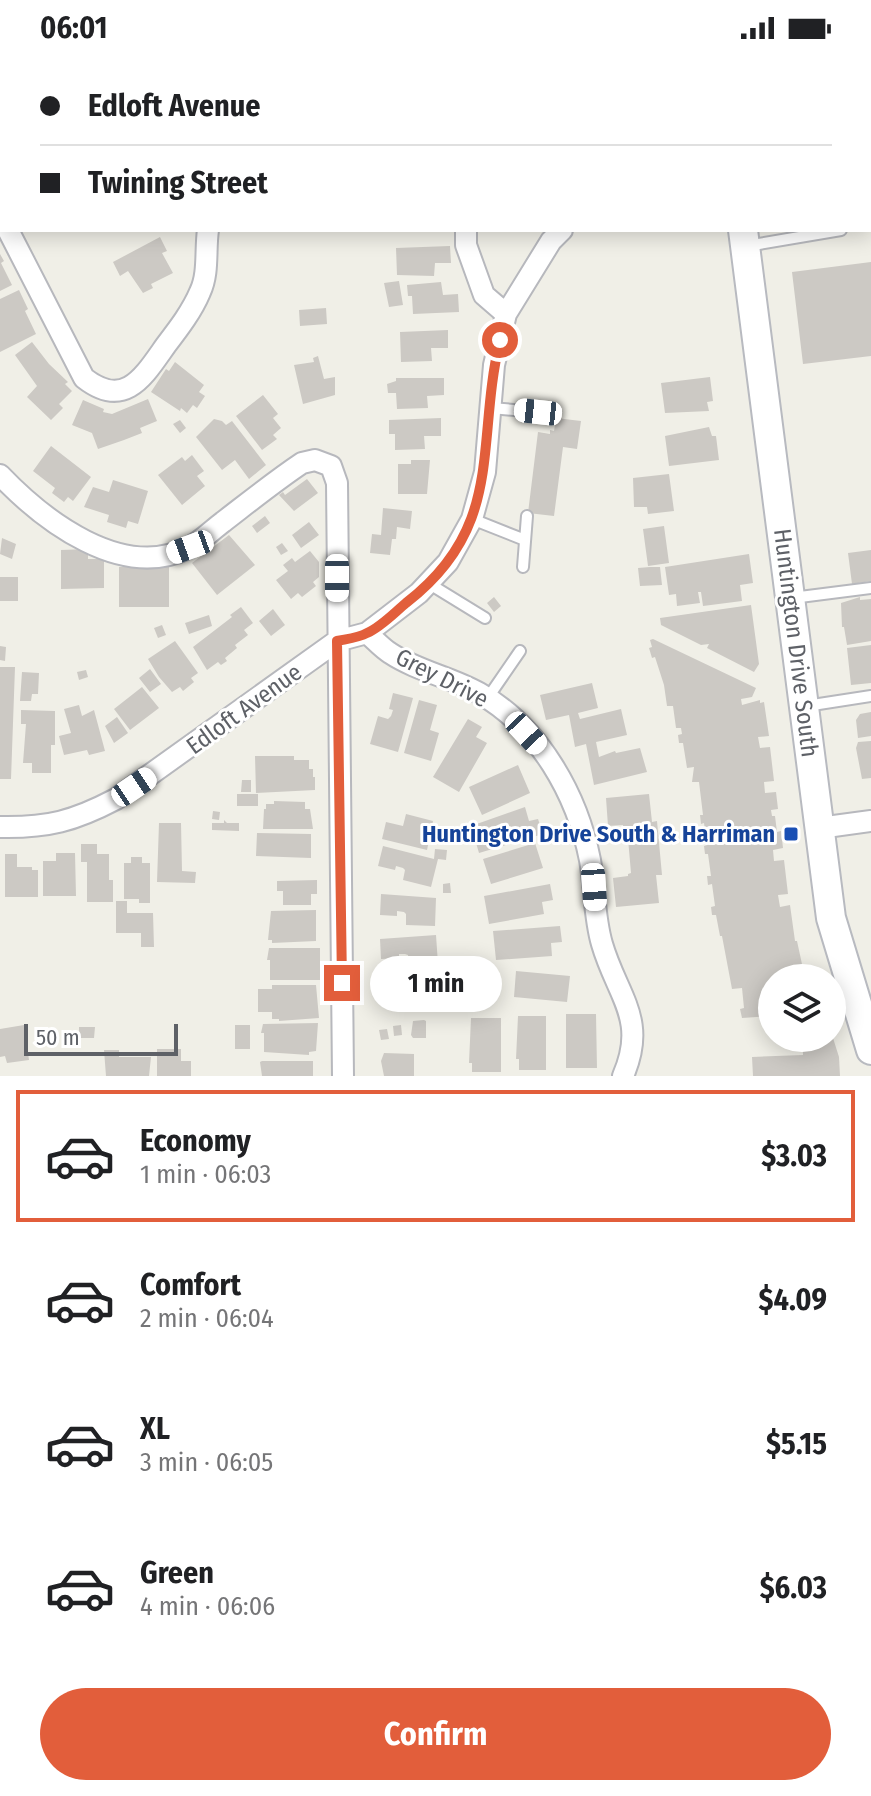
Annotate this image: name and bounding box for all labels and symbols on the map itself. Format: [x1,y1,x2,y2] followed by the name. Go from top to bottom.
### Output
[482,322,518,358] route start
[513,398,563,426] car
[768,527,824,759] street label: Huntington Drive South
[163,528,217,566] car
[325,554,349,602] car
[391,643,493,713] street label: Grey Drive
[181,658,307,760] street label: Edloft Avenue
[501,707,551,759] car
[107,764,161,810] car
[422,820,775,848] place label: Huntington Drive South & Harriman
[782,825,800,843] marker: Huntington Drive South & Harriman
[580,862,608,912] car
[370,955,502,1011] callout: 1 min
[324,965,360,1001] route end
[24,1020,178,1056] scale bar

